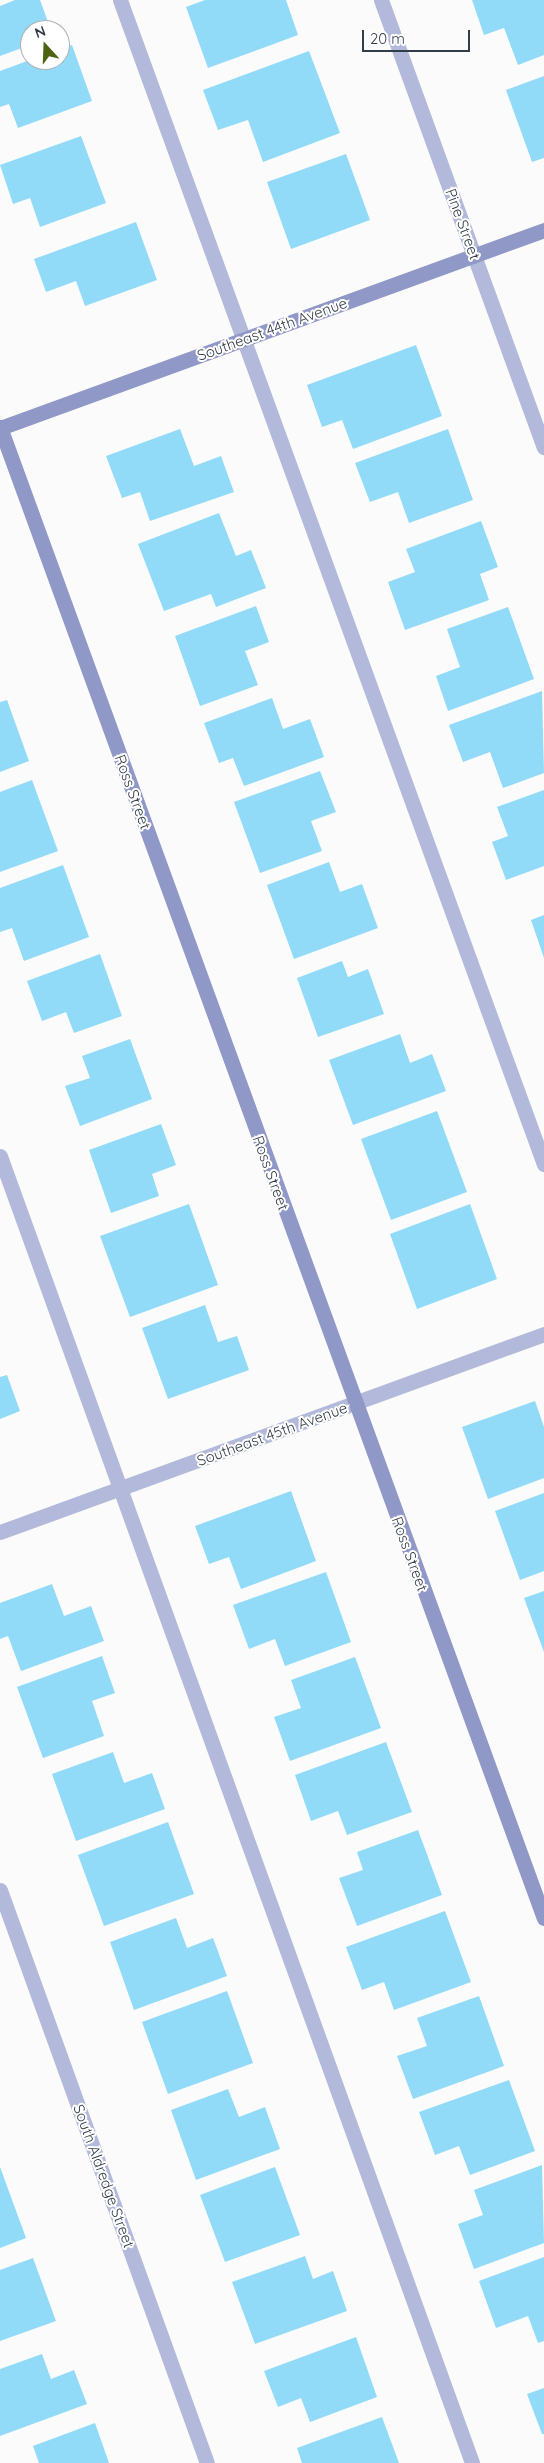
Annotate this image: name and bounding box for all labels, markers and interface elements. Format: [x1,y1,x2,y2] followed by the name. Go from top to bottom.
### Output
[20,20,70,70] north arrow
[364,20,472,52] scale bar
[32,22,48,42] text: N
[370,29,405,48] text: 20 m
[442,186,484,262] street label: Pine Street
[195,293,349,365] street label: Southeast 44th Avenue
[111,752,155,832] street label: Ross Street
[249,1133,293,1213] street label: Ross Street
[194,1398,350,1470] street label: Southeast 45th Avenue
[388,1514,432,1594] street label: Ross Street
[70,2102,138,2250] street label: South Aldredge Street

